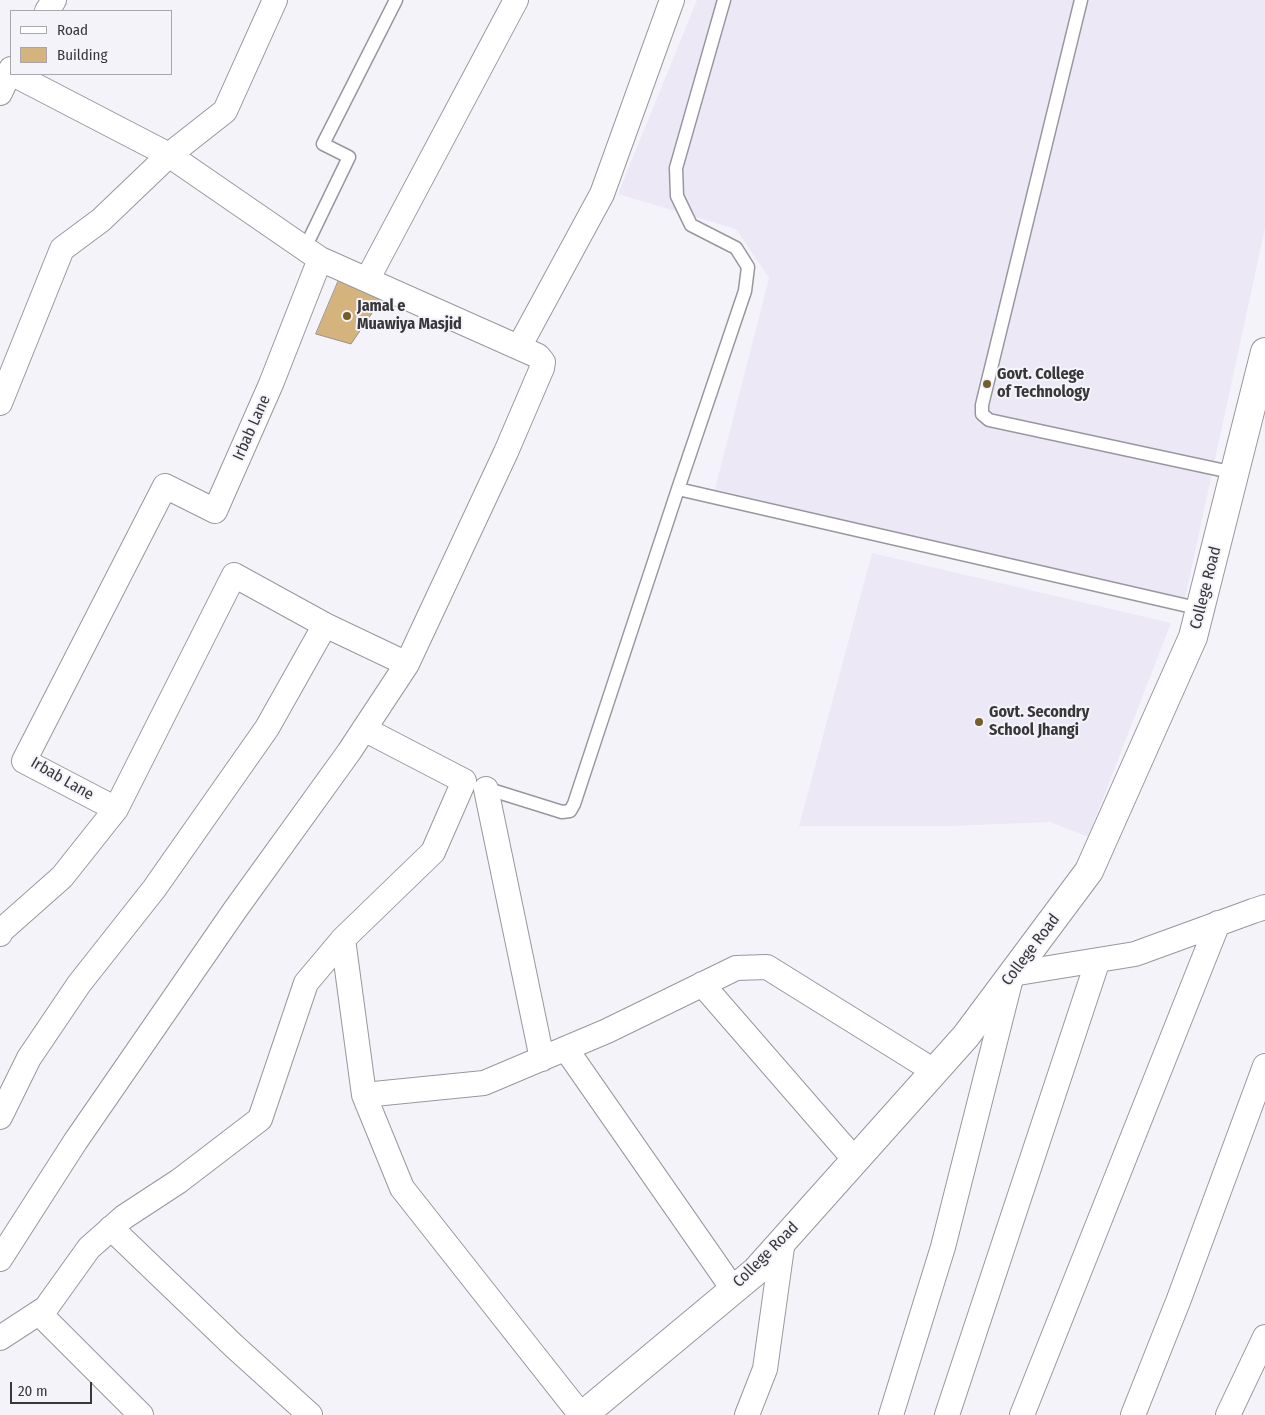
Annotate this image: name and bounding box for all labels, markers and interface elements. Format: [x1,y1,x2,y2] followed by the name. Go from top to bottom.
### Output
[10,10,172,75] legend
[57,21,88,39] text: Road
[57,46,108,64] text: Building
[357,297,462,335] place label: Jamal e Muawiya Masjid
[341,310,353,322] marker: Jamal e Muawiya Masjid
[997,365,1090,403] place label: Govt. College of Technology
[981,378,993,390] marker: Govt. College of Technology
[229,392,275,464] street label: Irbab Lane
[1186,545,1226,631] street label: College Road
[989,703,1089,741] place label: Govt. Secondry School Jhangi
[973,716,985,728] marker: Govt. Secondry School Jhangi
[27,753,97,805] street label: Irbab Lane
[998,910,1064,990] street label: College Road
[729,1218,803,1292] street label: College Road
[12,1372,95,1404] scale bar
[18,1382,48,1400] text: 20 m

